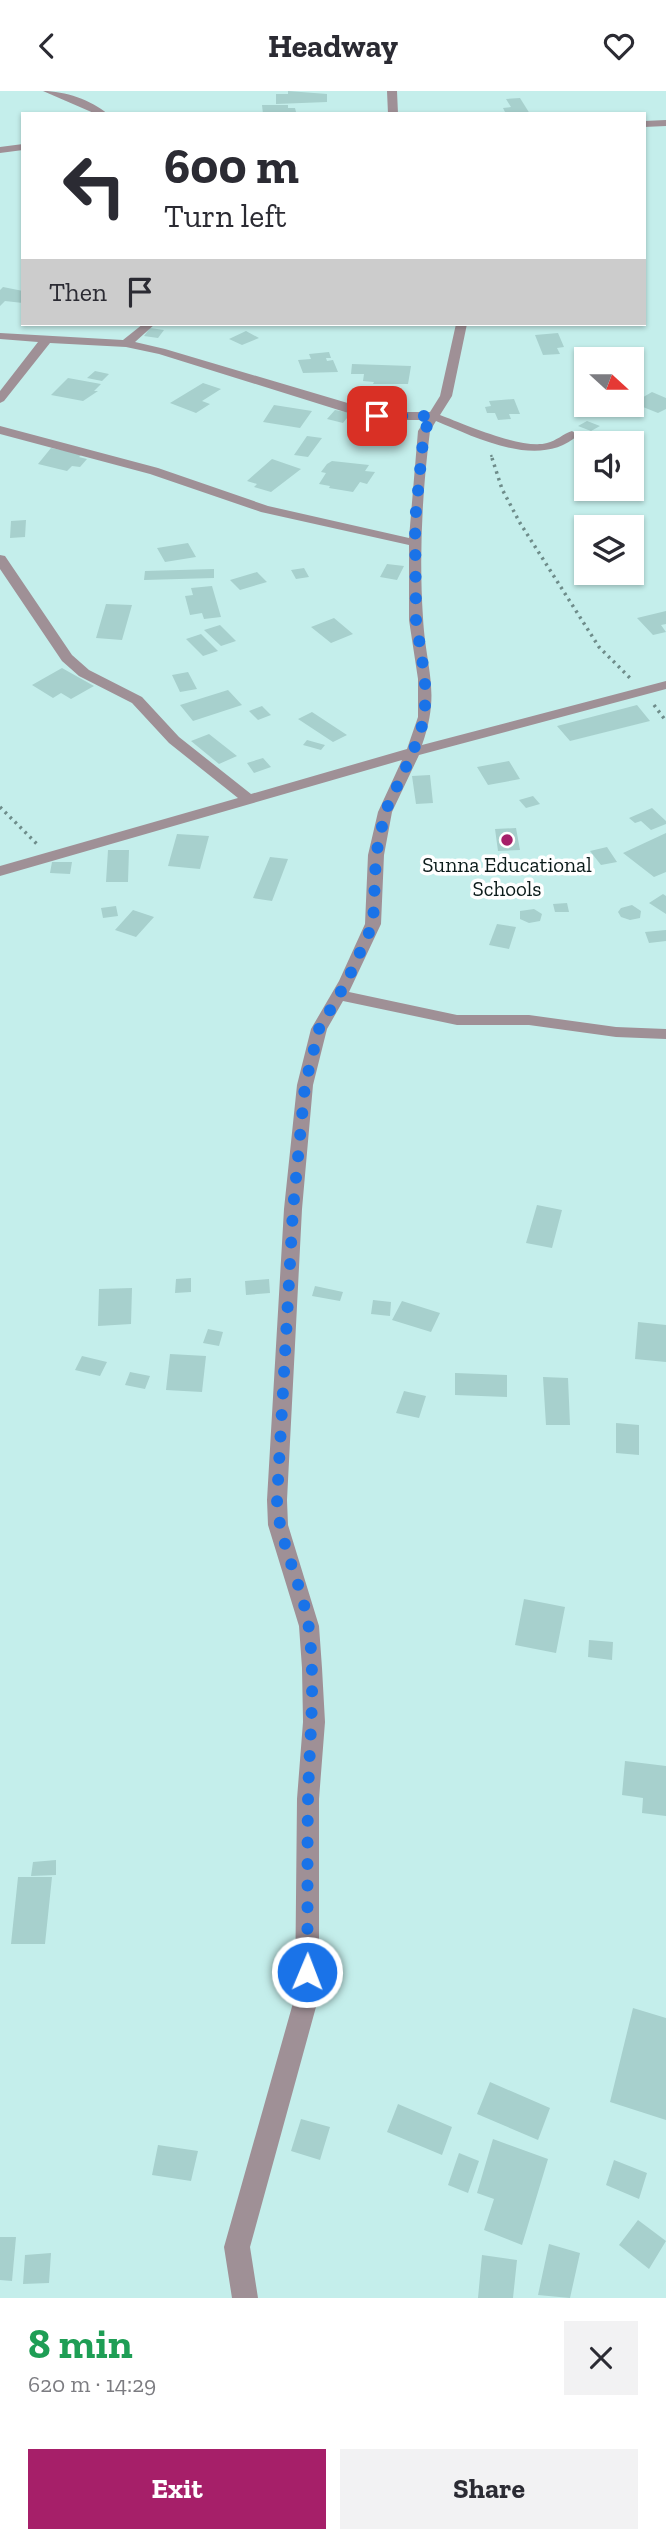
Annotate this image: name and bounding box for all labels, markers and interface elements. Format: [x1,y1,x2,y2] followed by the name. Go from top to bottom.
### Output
[28,27,66,65] icon: back
[268,27,398,65] text: Headway
[600,27,638,65] icon: heart
[164,137,299,196] text: 600 m
[49,140,140,231] icon: left
[164,197,286,235] text: Turn left
[121,273,159,311] icon: arrive
[49,276,107,308] text: Then
[574,347,644,417] north arrow
[574,347,644,585] map controls
[347,386,407,446] pin
[358,397,396,435] icon: arrive
[574,431,644,501] button: sound
[574,515,644,585] button: layers
[499,832,515,848] marker: Sunna Educational Schools
[422,852,592,901] place label: Sunna Educational Schools
[270,1935,344,2009] position arrow
[28,2318,133,2369] text: 8 min
[564,2321,638,2395] button: close
[28,2370,156,2398] text: 620 m · 14:29
[28,2449,326,2529] button: Exit
[340,2449,638,2529] button: Share

